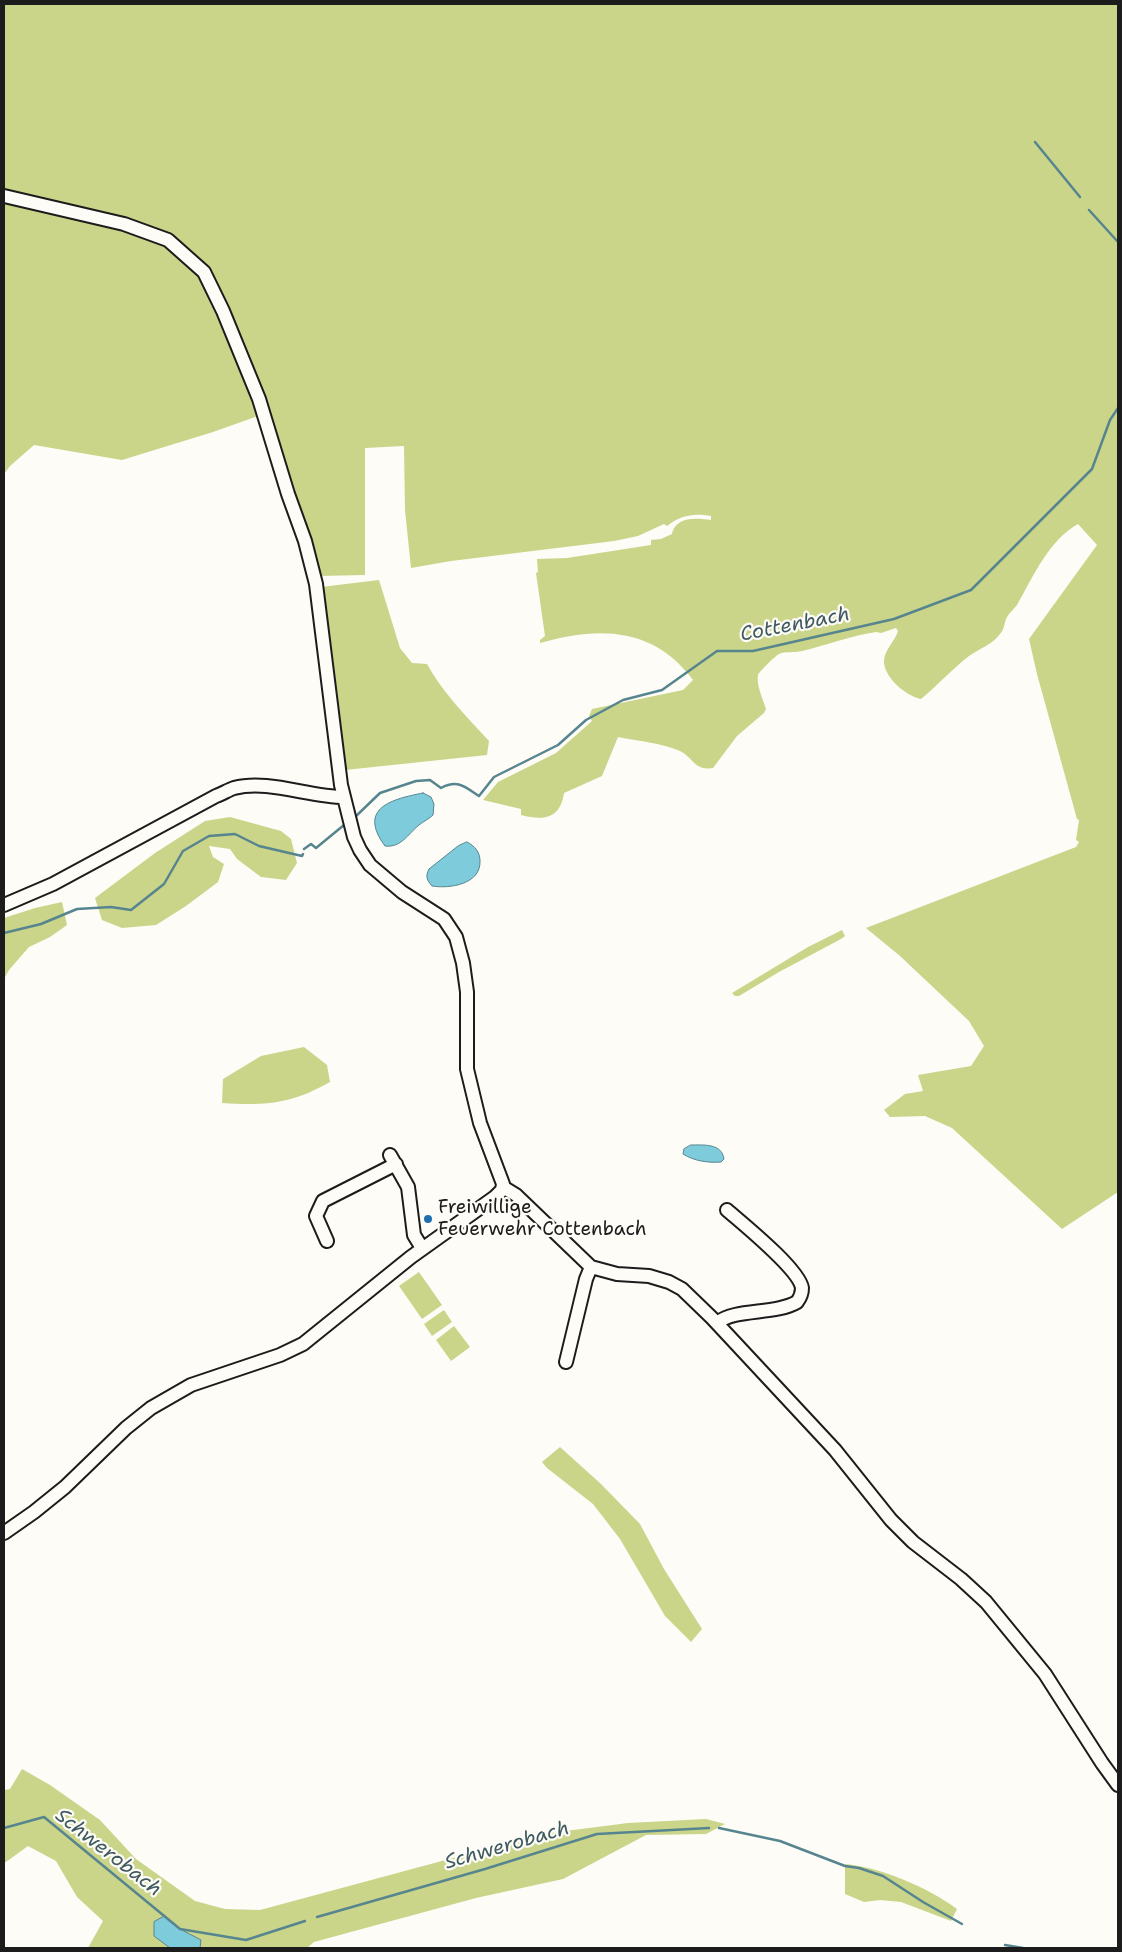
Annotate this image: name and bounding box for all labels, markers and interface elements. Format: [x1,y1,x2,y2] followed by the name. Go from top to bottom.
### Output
[738,603,852,647] water label: Cottenbach
[438,1197,647,1241] place label: Freiwillige Feuerwehr Cottenbach
[422,1213,434,1225] marker: Freiwillige Feuerwehr Cottenbach
[50,1804,166,1902] water label: Schwerobach
[442,1817,572,1875] water label: Schwerobach

